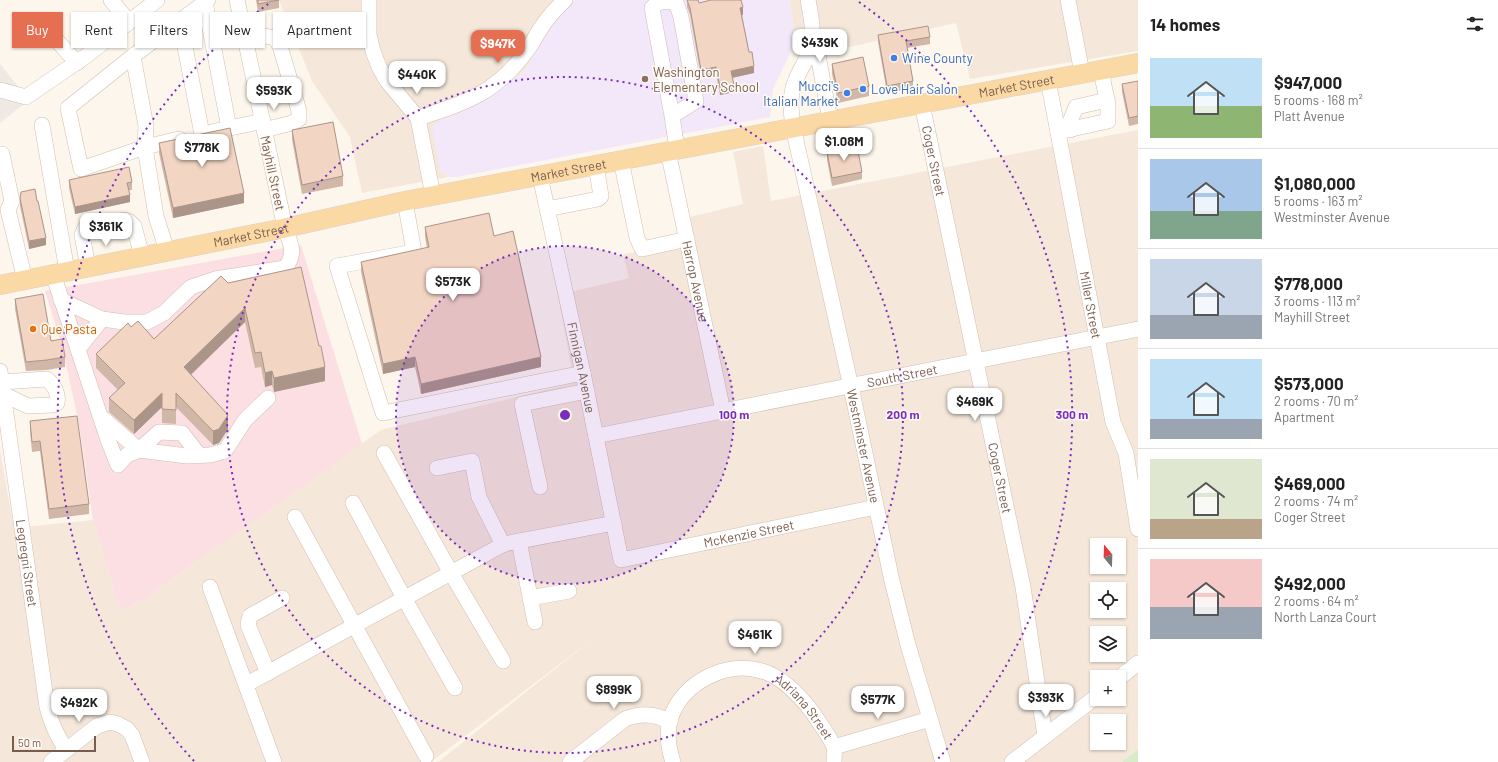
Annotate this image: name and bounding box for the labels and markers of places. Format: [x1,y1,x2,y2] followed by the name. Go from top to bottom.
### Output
[792,29,848,63] pin: $439K
[470,30,526,64] pin: $947K
[902,50,973,66] place label: Wine County
[889,53,899,63] marker: Wine County
[389,61,445,95] pin: $440K
[653,64,759,95] place label: Washington Elementary School
[640,74,650,84] marker: Washington Elementary School
[246,77,302,111] pin: $593K
[763,78,839,109] place label: Mucci's Italian Market
[871,81,958,97] place label: Love Hair Salon
[858,84,868,94] marker: Love Hair Salon
[842,88,852,98] marker: Mucci's Italian Market
[811,128,877,162] pin: $1.08M
[174,134,230,168] pin: $778K
[78,213,134,247] pin: $361K
[425,268,481,302] pin: $573K
[41,321,97,337] place label: Que Pasta
[28,324,38,334] marker: Que Pasta
[947,388,1003,422] pin: $469K
[558,408,572,422] centre of rings
[727,621,783,655] pin: $461K
[586,676,642,710] pin: $899K
[1018,684,1074,718] pin: $393K
[850,686,906,720] pin: $577K
[51,689,107,723] pin: $492K

